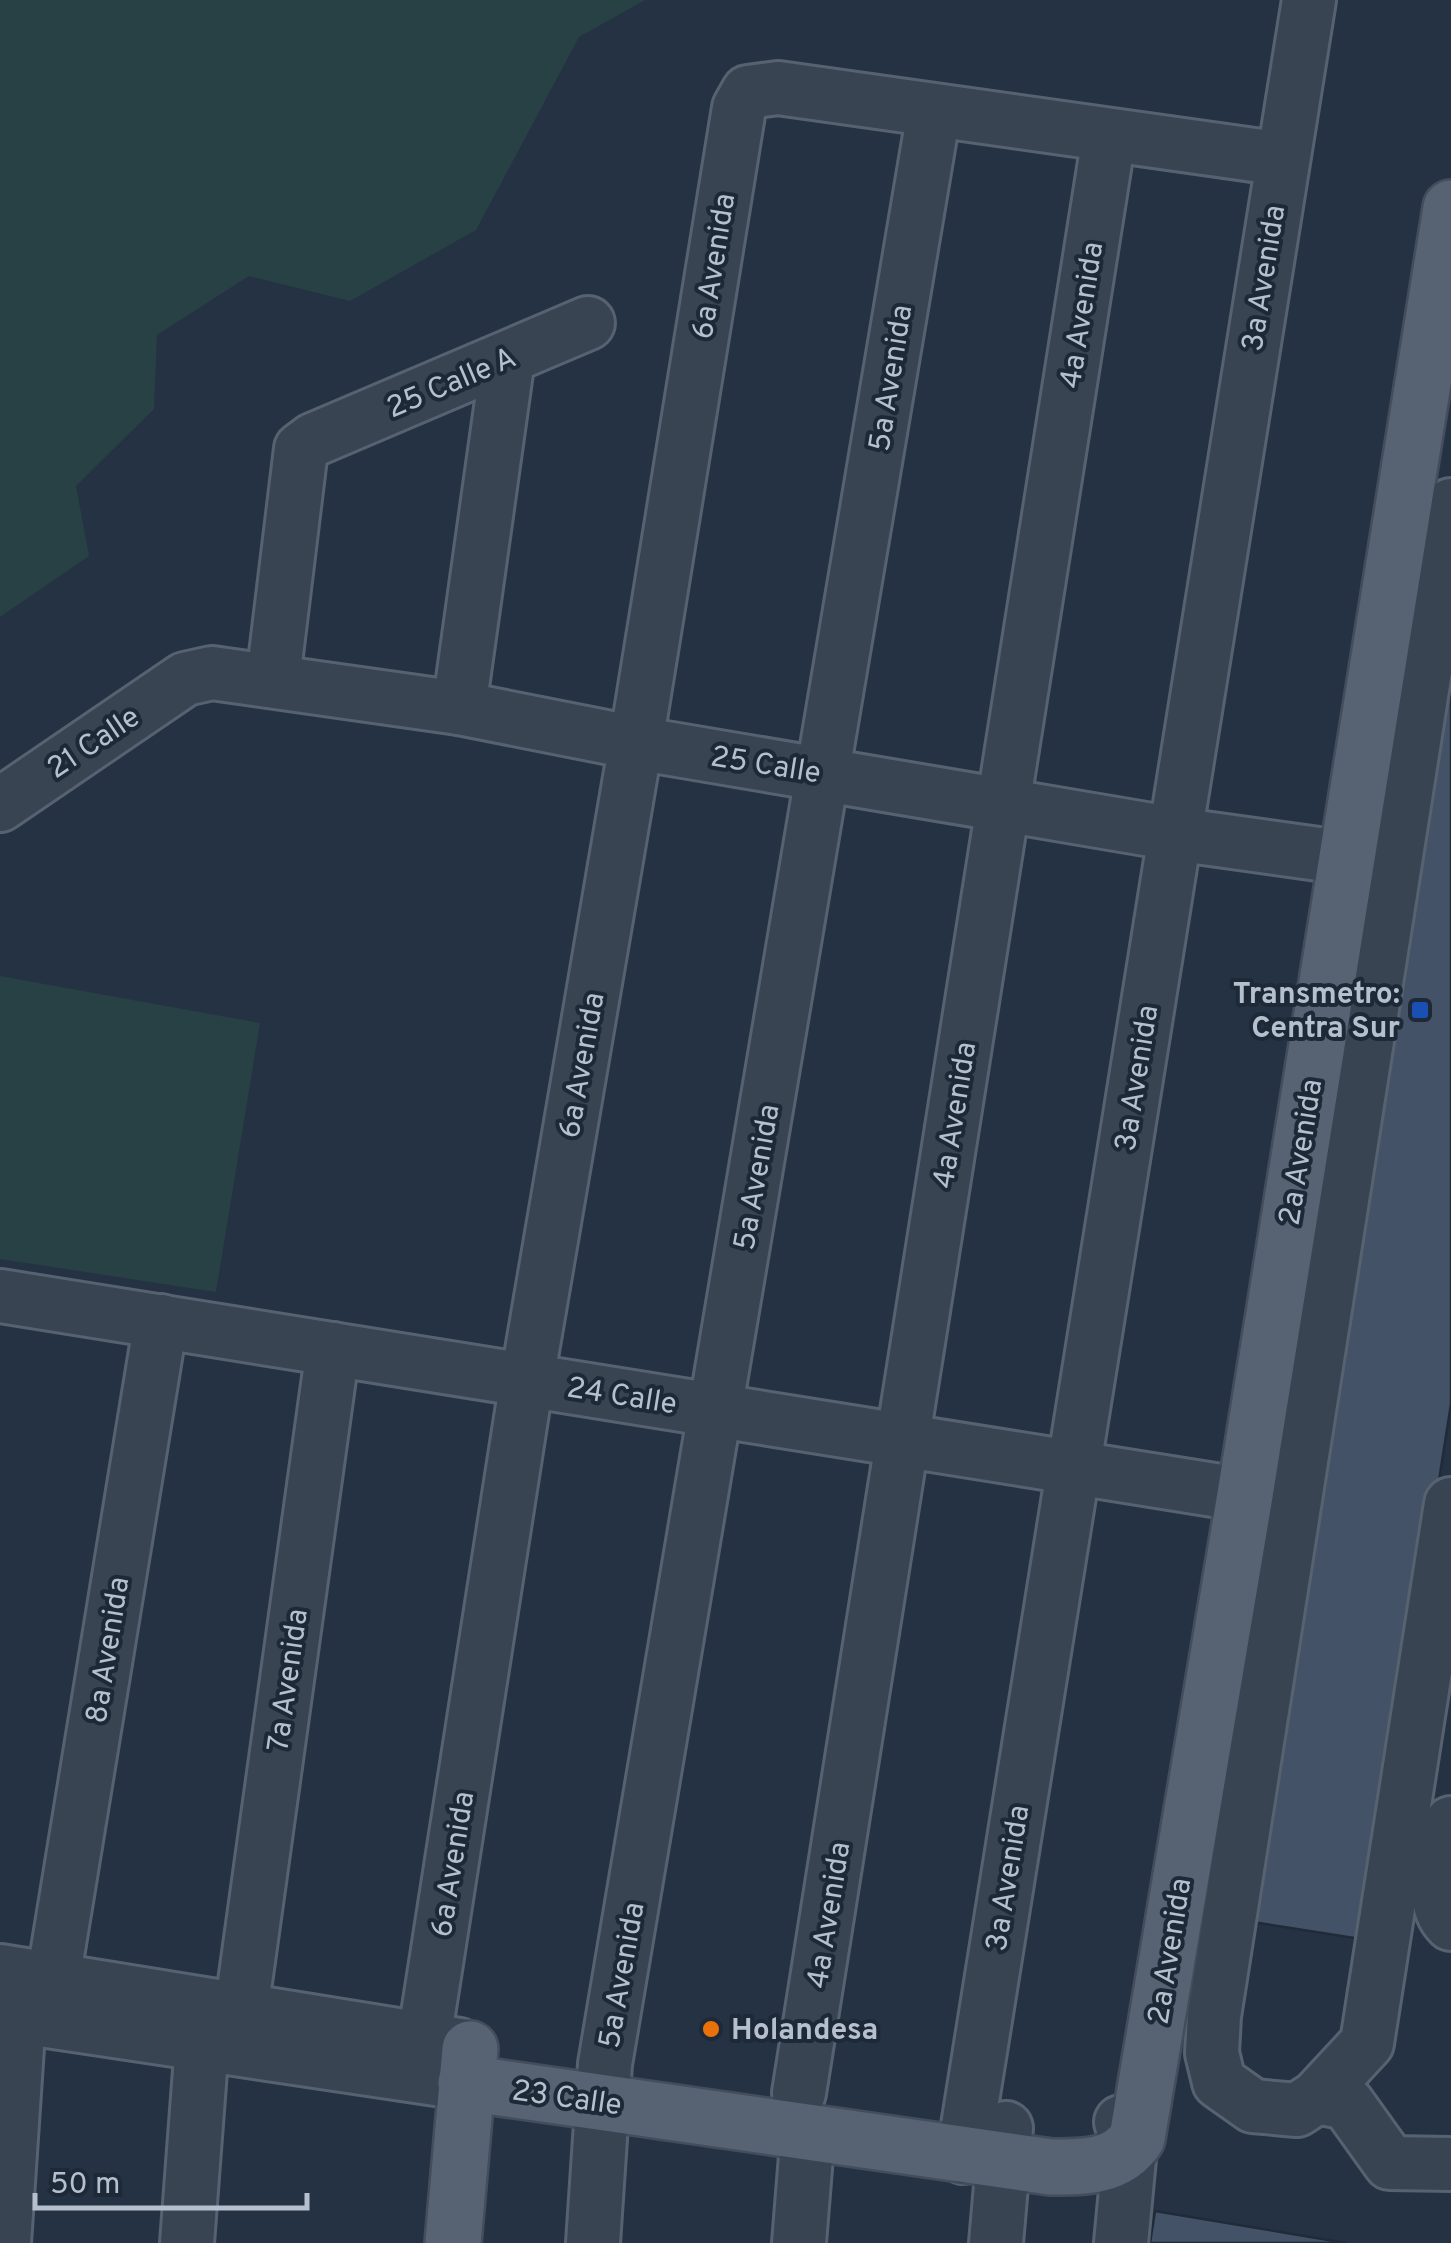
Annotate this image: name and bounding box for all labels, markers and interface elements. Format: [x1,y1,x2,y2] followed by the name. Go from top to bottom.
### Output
[686,191,745,342] street label: 6a Avenida
[1236,203,1295,354] street label: 3a Avenida
[1054,239,1113,391] street label: 4a Avenida
[863,302,922,454] street label: 5a Avenida
[382,340,522,428] street label: 25 Calle A
[41,700,148,788] street label: 21 Calle
[708,740,823,793] street label: 25 Calle
[1233,977,1400,1048] place label: Transmetro: Centra Sur
[552,990,614,1141] street label: 6a Avenida
[1409,999,1431,1021] marker: Transmetro: Centra Sur
[1109,1003,1168,1154] street label: 3a Avenida
[927,1039,986,1191] street label: 4a Avenida
[1273,1077,1332,1228] street label: 2a Avenida
[727,1101,790,1253] street label: 5a Avenida
[564,1371,679,1424] street label: 24 Calle
[80,1574,139,1726] street label: 8a Avenida
[261,1606,318,1754] street label: 7a Avenida
[425,1789,484,1940] street label: 6a Avenida
[980,1803,1039,1954] street label: 3a Avenida
[801,1839,860,1991] street label: 4a Avenida
[1142,1876,1201,2027] street label: 2a Avenida
[592,1899,655,2051] street label: 5a Avenida
[731,2013,878,2050] place label: Holandesa
[700,2018,722,2040] marker: Holandesa
[509,2073,624,2125] street label: 23 Calle
[35,2148,308,2210] scale bar
[50,2167,120,2204] text: 50 m

